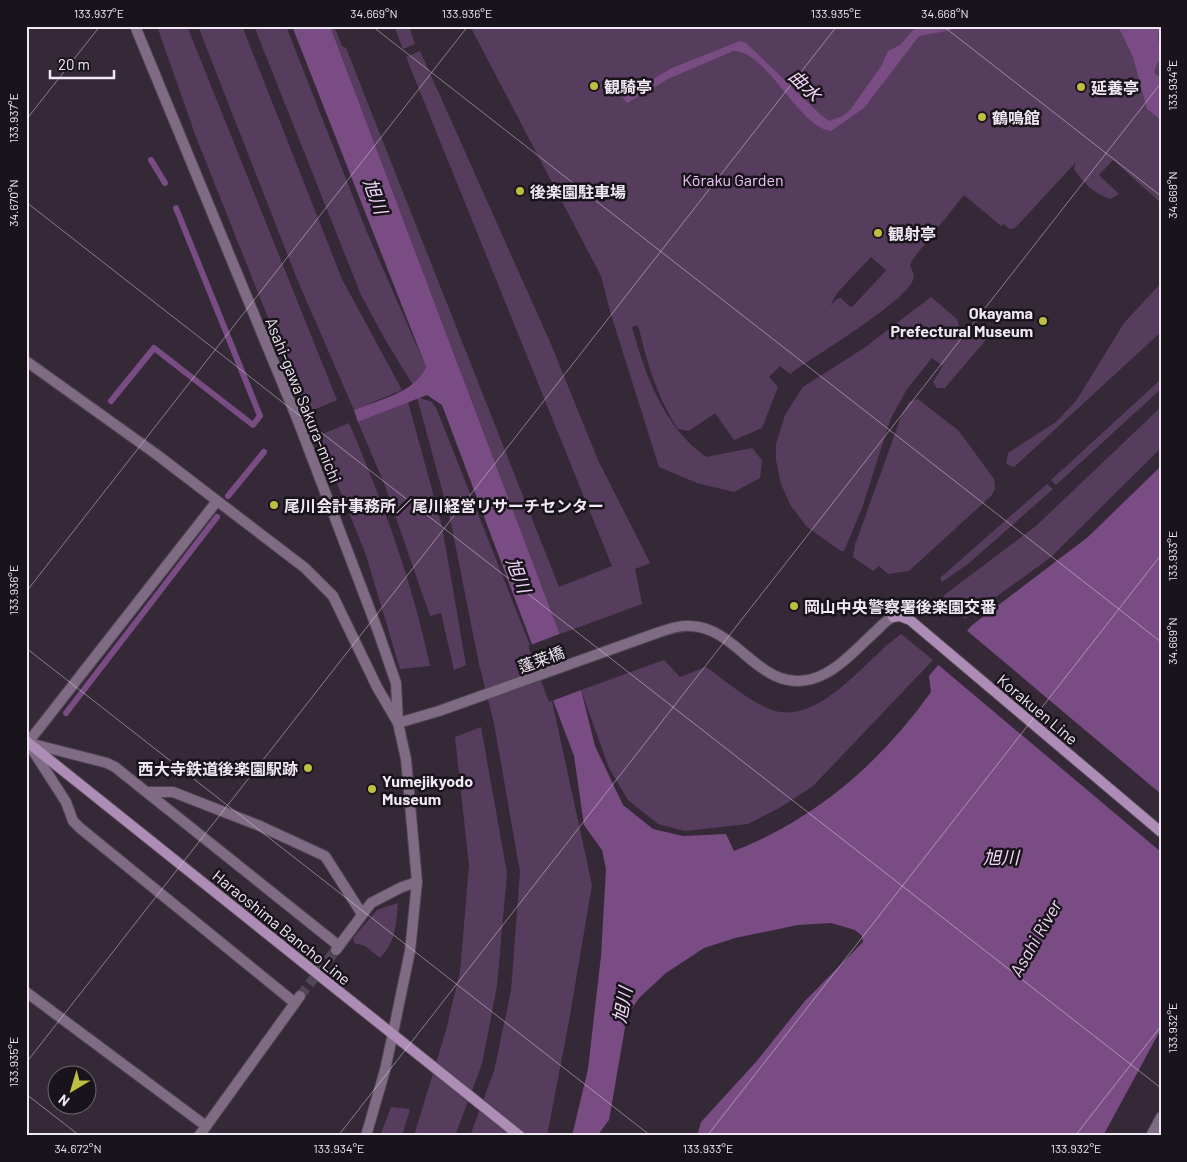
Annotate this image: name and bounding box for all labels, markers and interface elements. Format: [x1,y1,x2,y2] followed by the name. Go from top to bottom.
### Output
[74,6,124,20] text: 133.937°E
[350,6,398,20] text: 34.669°N
[442,6,492,20] text: 133.936°E
[811,6,861,20] text: 133.935°E
[921,6,969,20] text: 34.668°N
[50,48,114,80] scale bar
[58,55,90,73] text: 20 m
[1165,60,1179,110] text: 133.934°E
[784,65,827,107] water label: 曲水
[604,77,652,96] place label: 観騎亭
[1091,78,1139,97] place label: 延養亭
[588,80,600,92] marker: 観騎亭
[1075,81,1087,93] marker: 延養亭
[6,93,20,143] text: 133.937°E
[992,108,1040,127] place label: 鶴鳴館
[976,111,988,123] marker: 鶴鳴館
[682,170,784,189] park label: Kōraku Garden
[1165,171,1179,219] text: 34.668°N
[360,175,393,219] water label: 旭川
[6,179,20,227] text: 34.670°N
[530,182,626,201] place label: 後楽園駐車場
[514,185,526,197] marker: 後楽園駐車場
[888,224,936,243] place label: 観射亭
[872,227,884,239] marker: 観射亭
[891,303,1033,340] place label: Okayama Prefectural Museum
[262,315,346,485] street label: Asahi-gawa Sakura-michi
[1037,315,1049,327] marker: Okayama Prefectural Museum
[284,496,604,515] place label: 尾川会計事務所／尾川経営リサーチセンター
[268,499,280,511] marker: 尾川会計事務所／尾川経営リサーチセンター
[1165,531,1179,581] text: 133.933°E
[502,554,536,598] water label: 旭川
[6,565,20,615] text: 133.936°E
[804,597,996,616] place label: 岡山中央警察署後楽園交番
[788,600,800,612] marker: 岡山中央警察署後楽園交番
[1165,617,1179,665] text: 34.669°N
[515,642,567,676] street label: 蓬莱橋
[994,670,1082,748] street label: Korakuen Line
[138,759,298,778] place label: 西大寺鉄道後楽園駅跡
[302,762,314,774] marker: 西大寺鉄道後楽園駅跡
[382,771,473,808] place label: Yumejikyodo Museum
[366,783,378,795] marker: Yumejikyodo Museum
[983,846,1021,868] water label: 旭川
[209,866,355,988] street label: Haraoshima Bancho Line
[1004,895,1066,980] water label: Asahi River
[608,983,637,1025] water label: 旭川
[1165,1003,1179,1053] text: 133.932°E
[6,1037,20,1087] text: 133.935°E
[48,1064,98,1114] north arrow
[55,1091,73,1110] text: N
[54,1141,102,1155] text: 34.672°N
[314,1141,364,1155] text: 133.934°E
[683,1141,733,1155] text: 133.933°E
[1051,1141,1101,1155] text: 133.932°E

